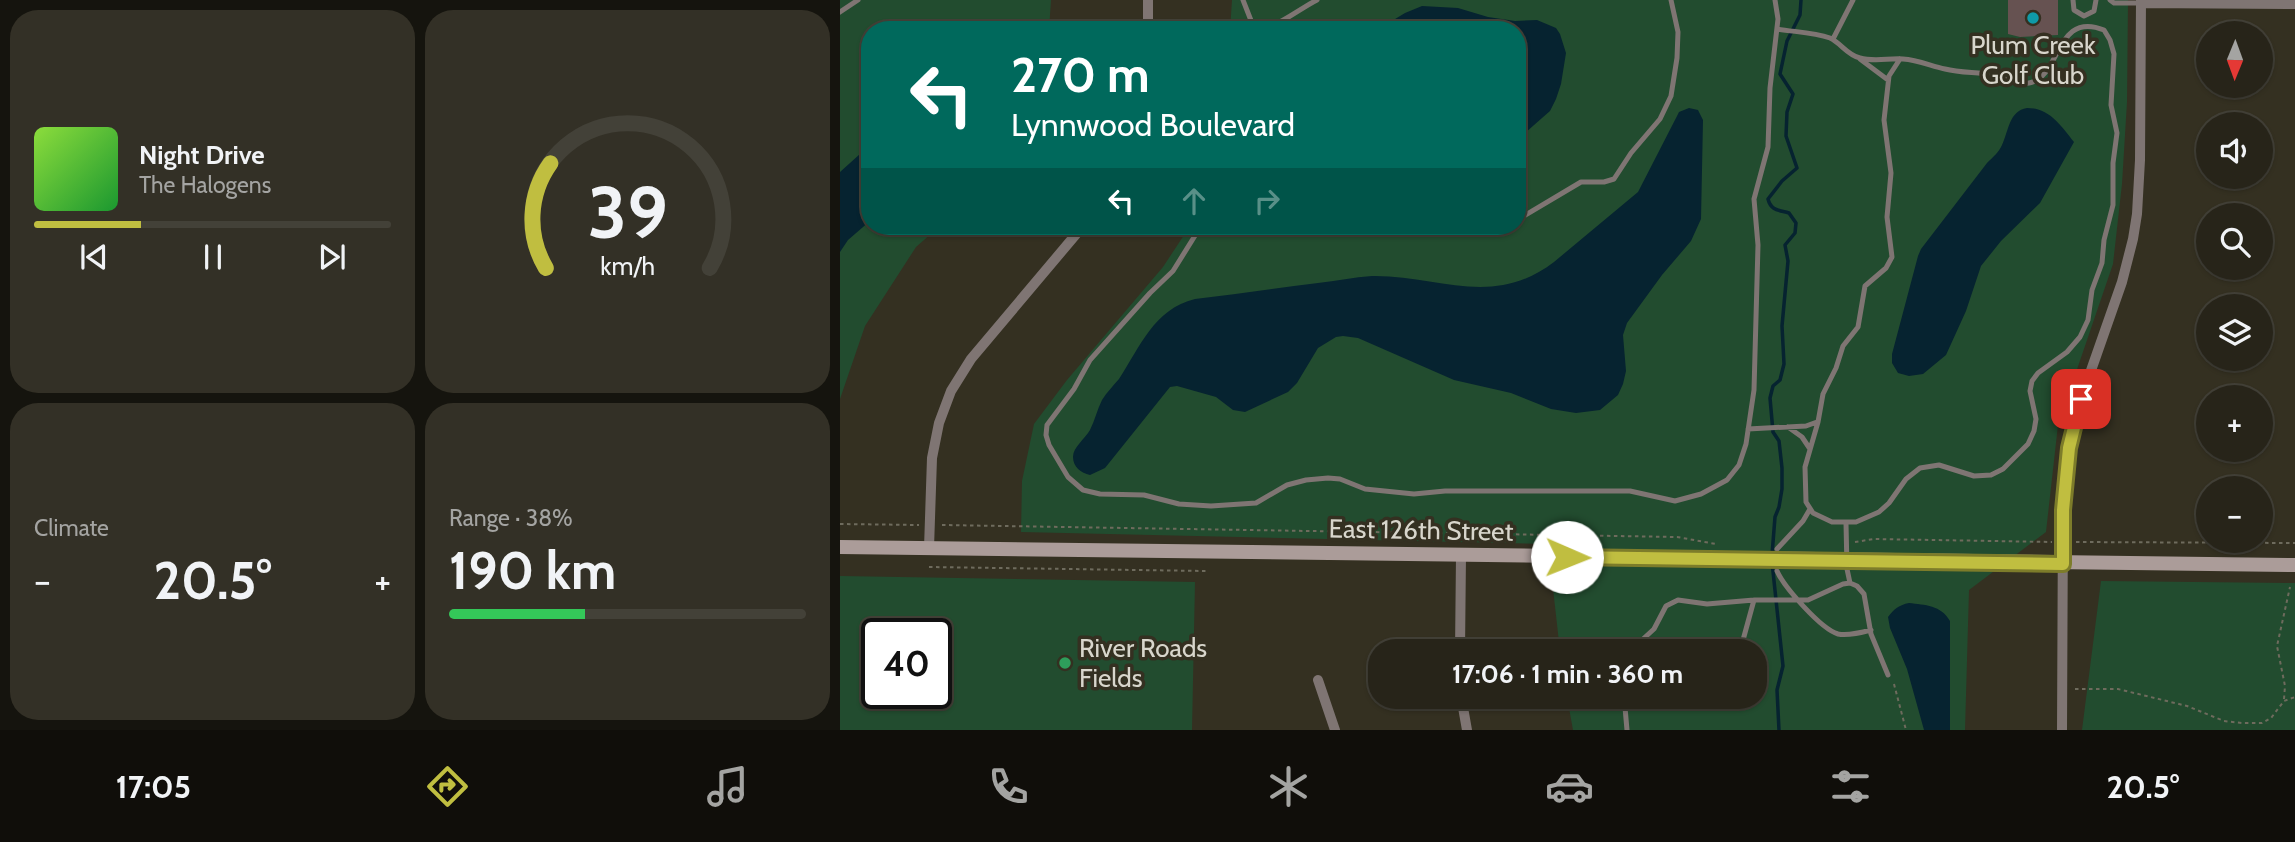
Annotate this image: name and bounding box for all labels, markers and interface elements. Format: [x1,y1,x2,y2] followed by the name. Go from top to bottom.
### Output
[2025,10,2041,26] marker: Plum Creek Golf Club
[2196,21,2273,98] north arrow
[2196,21,2273,553] map controls
[1970,29,2096,91] place label: Plum Creek Golf Club
[1011,45,1150,104] text: 270 m
[896,49,987,140] icon: left
[1011,105,1295,144] text: Lynnwood Boulevard
[2196,112,2273,189] button: sound
[139,139,265,171] text: Night Drive
[587,168,668,256] text: 39
[139,171,271,199] text: The Halogens
[1102,182,1140,220] icon: left
[1175,182,1213,220] icon: ahead
[1248,182,1286,220] icon: right
[2196,203,2273,280] button: search
[75,238,113,276] icon: previous
[194,238,232,276] icon: pause
[313,238,351,276] icon: next
[600,251,655,281] text: km/h
[2196,294,2273,371] button: layers
[2051,369,2111,429] pin
[2062,380,2100,418] icon: arrive
[2196,385,2273,462] button: +
[2196,476,2273,553] button: −
[449,504,573,532] text: Range · 38%
[1328,512,1514,548] street label: East 126th Street
[34,514,109,542] text: Climate
[1530,520,1604,594] position arrow
[449,539,616,602] text: 190 km
[153,549,272,612] text: 20.5°
[34,557,51,604] text: −
[374,557,391,604] text: +
[861,618,952,709] speed limit sign: 40
[1079,632,1207,694] place label: River Roads Fields
[1057,655,1073,671] marker: River Roads Fields
[1452,658,1683,690] text: 17:06 · 1 min · 360 m
[423,762,472,811] icon: directions
[703,762,752,811] icon: music
[984,762,1033,811] icon: phone
[1264,762,1313,811] icon: climate
[1545,762,1594,811] icon: car
[1826,762,1875,811] icon: filters
[116,767,191,806] text: 17:05
[2106,767,2179,806] text: 20.5°

